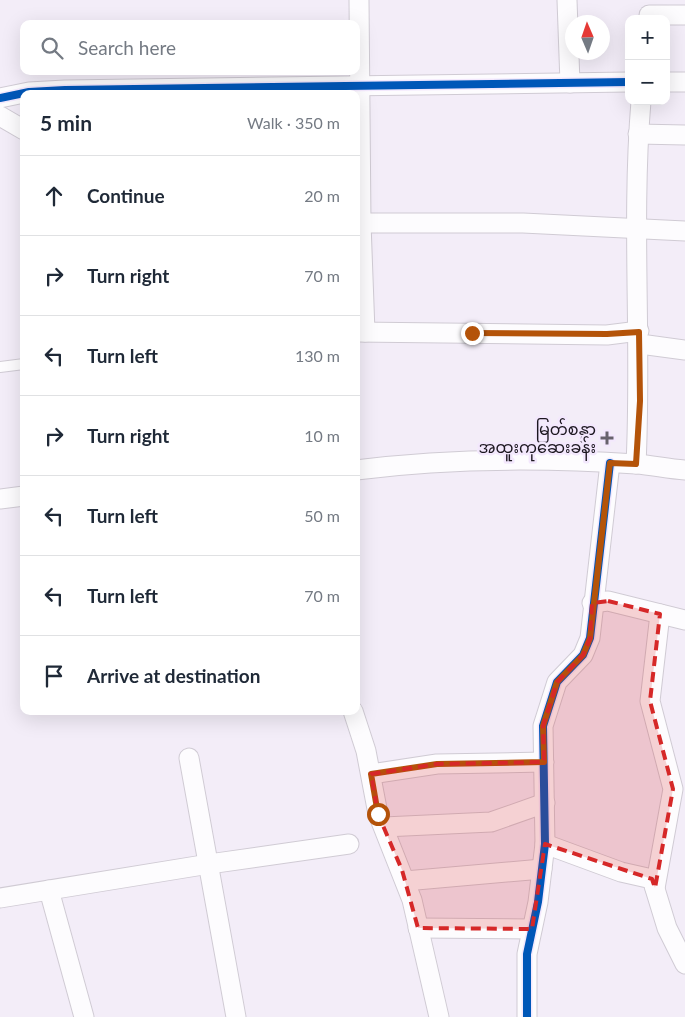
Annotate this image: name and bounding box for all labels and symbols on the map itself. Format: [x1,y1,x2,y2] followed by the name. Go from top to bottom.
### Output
[565,15,610,60] north arrow
[461,322,484,345] route end
[478,418,596,462] place label: မြတ်စန္ဒာ အထူးကုဆေးခန်း
[600,431,614,445] marker: မြတ်စန္ဒာ အထူးကုဆေးခန်း
[367,803,390,826] route start

